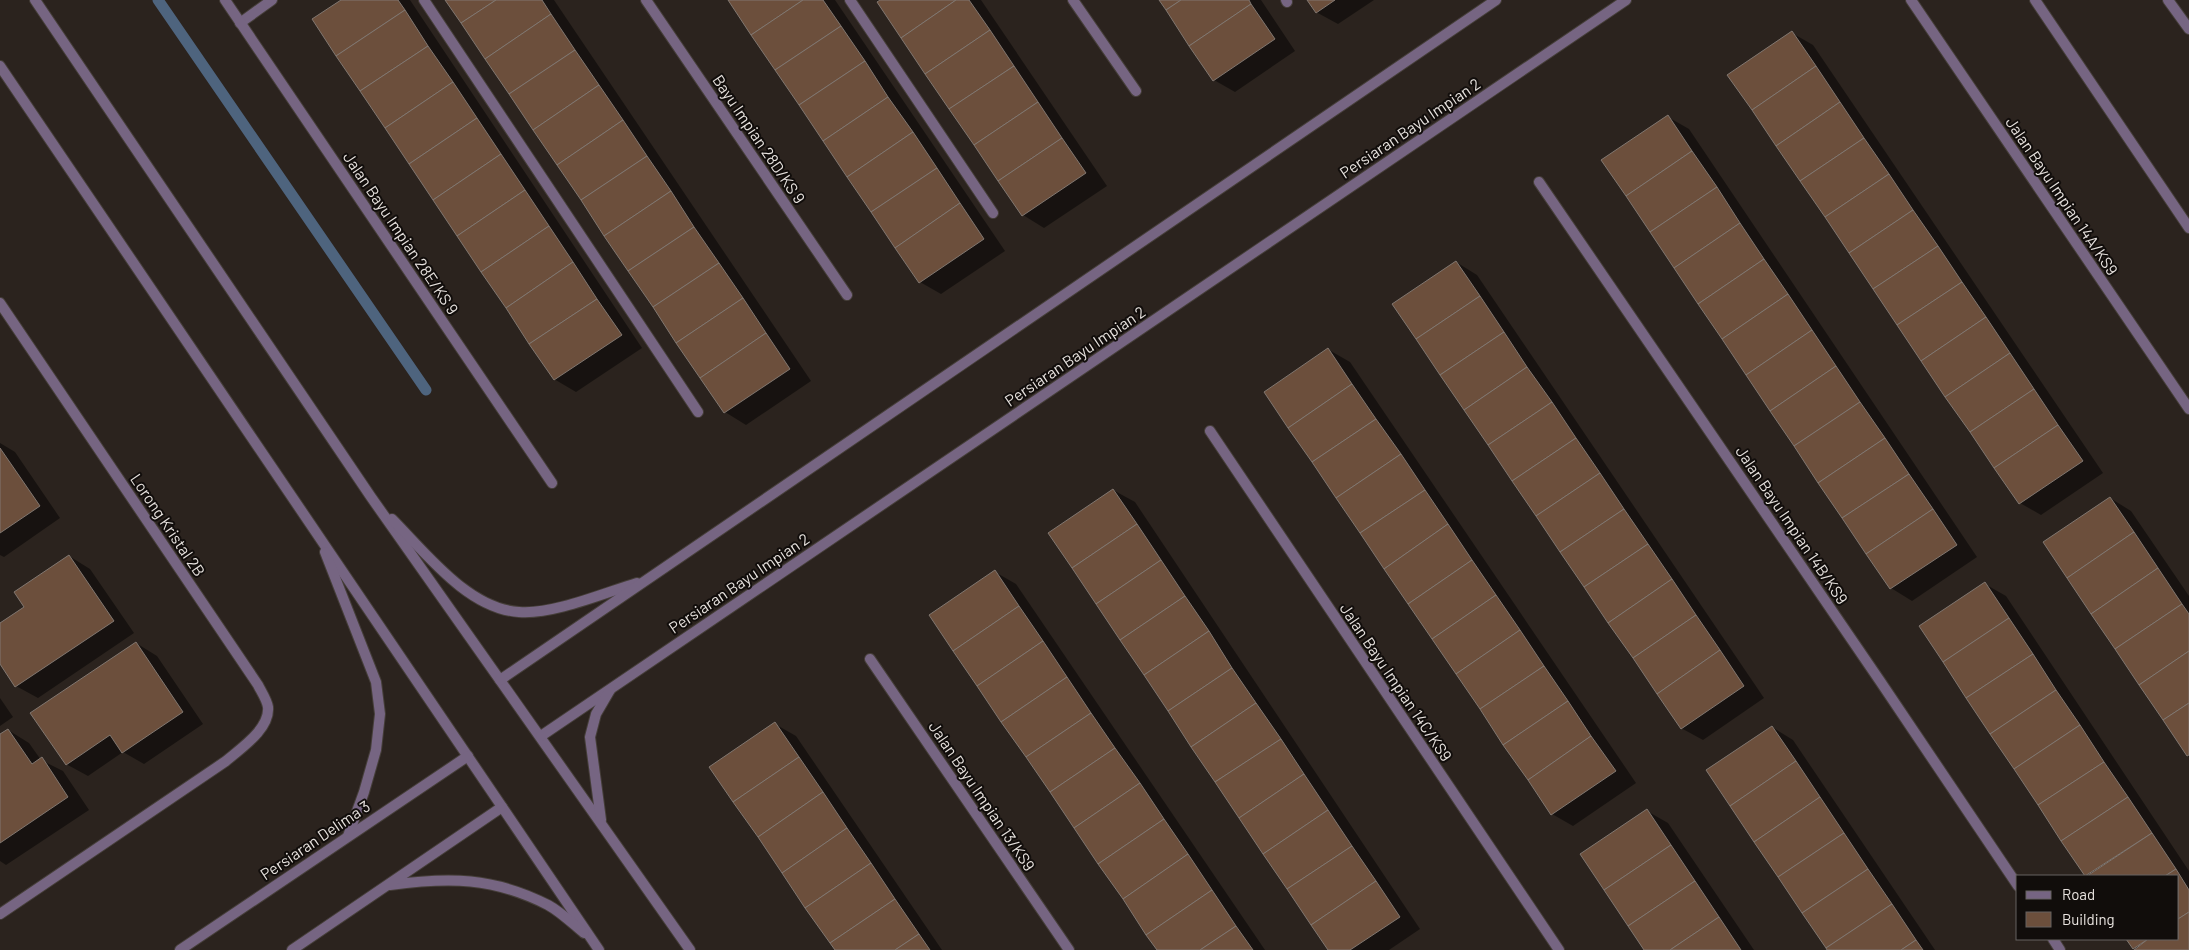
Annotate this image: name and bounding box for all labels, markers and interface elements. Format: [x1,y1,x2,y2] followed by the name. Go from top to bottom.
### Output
[709,71,810,207] street label: Bayu Impian 28D/KS 9
[1336,74,1484,182] street label: Persiaran Bayu Impian 2
[2002,113,2123,278] street label: Jalan Bayu Impian 14A/KS9
[340,148,463,318] street label: Jalan Bayu Impian 28E/KS 9
[1001,302,1149,410] street label: Persiaran Bayu Impian 2
[1732,442,1852,607] street label: Jalan Bayu Impian 14B/KS9
[127,470,210,580] street label: Lorong Kristal 2B
[665,529,813,637] street label: Persiaran Bayu Impian 2
[1336,599,1456,764] street label: Jalan Bayu Impian 14C/KS9
[925,717,1040,874] street label: Jalan Bayu Impian 13/KS9
[256,796,373,883] street label: Persiaran Delima 3
[2016,875,2179,940] legend
[2062,885,2095,903] text: Road
[2062,910,2115,928] text: Building

